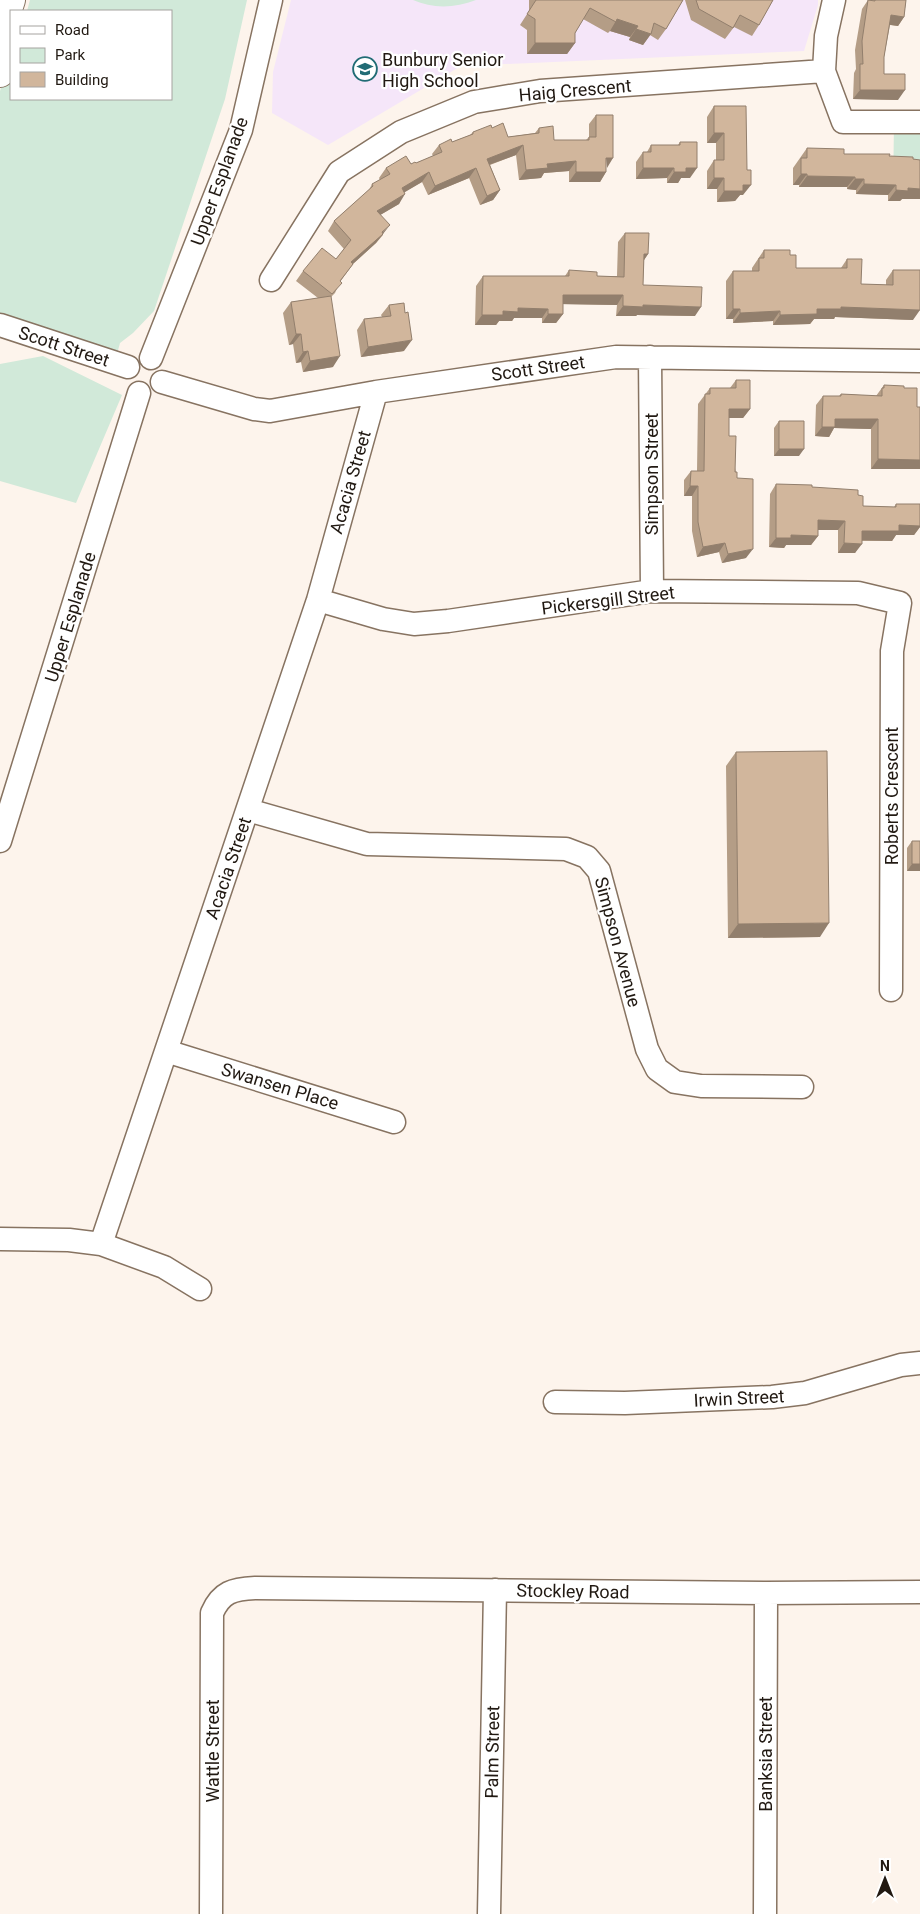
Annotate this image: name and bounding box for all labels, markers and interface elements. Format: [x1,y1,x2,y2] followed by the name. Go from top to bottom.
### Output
[10,10,172,100] legend
[55,21,89,39] text: Road
[55,46,86,64] text: Park
[382,49,503,91] place label: Bunbury Senior High School
[352,56,378,82] school or university icon: Bunbury Senior High School
[55,71,109,89] text: Building
[518,75,632,105] street label: Haig Crescent
[186,114,252,248] street label: Upper Esplanade
[16,321,112,371] street label: Scott Street
[490,351,586,385] street label: Scott Street
[641,413,662,535] street label: Simpson Street
[325,428,375,536] street label: Acacia Street
[40,549,100,685] street label: Upper Esplanade
[540,581,676,619] street label: Pickersgill Street
[881,727,902,865] street label: Roberts Crescent
[201,814,255,922] street label: Acacia Street
[591,875,645,1009] street label: Simpson Avenue
[219,1058,341,1114] street label: Swansen Place
[693,1385,785,1411] street label: Irwin Street
[516,1580,630,1602] street label: Stockley Road
[755,1696,776,1812] street label: Banksia Street
[202,1699,223,1803] street label: Wattle Street
[481,1705,503,1799] street label: Palm Street
[860,1854,910,1904] north arrow
[880,1858,890,1874] text: N

